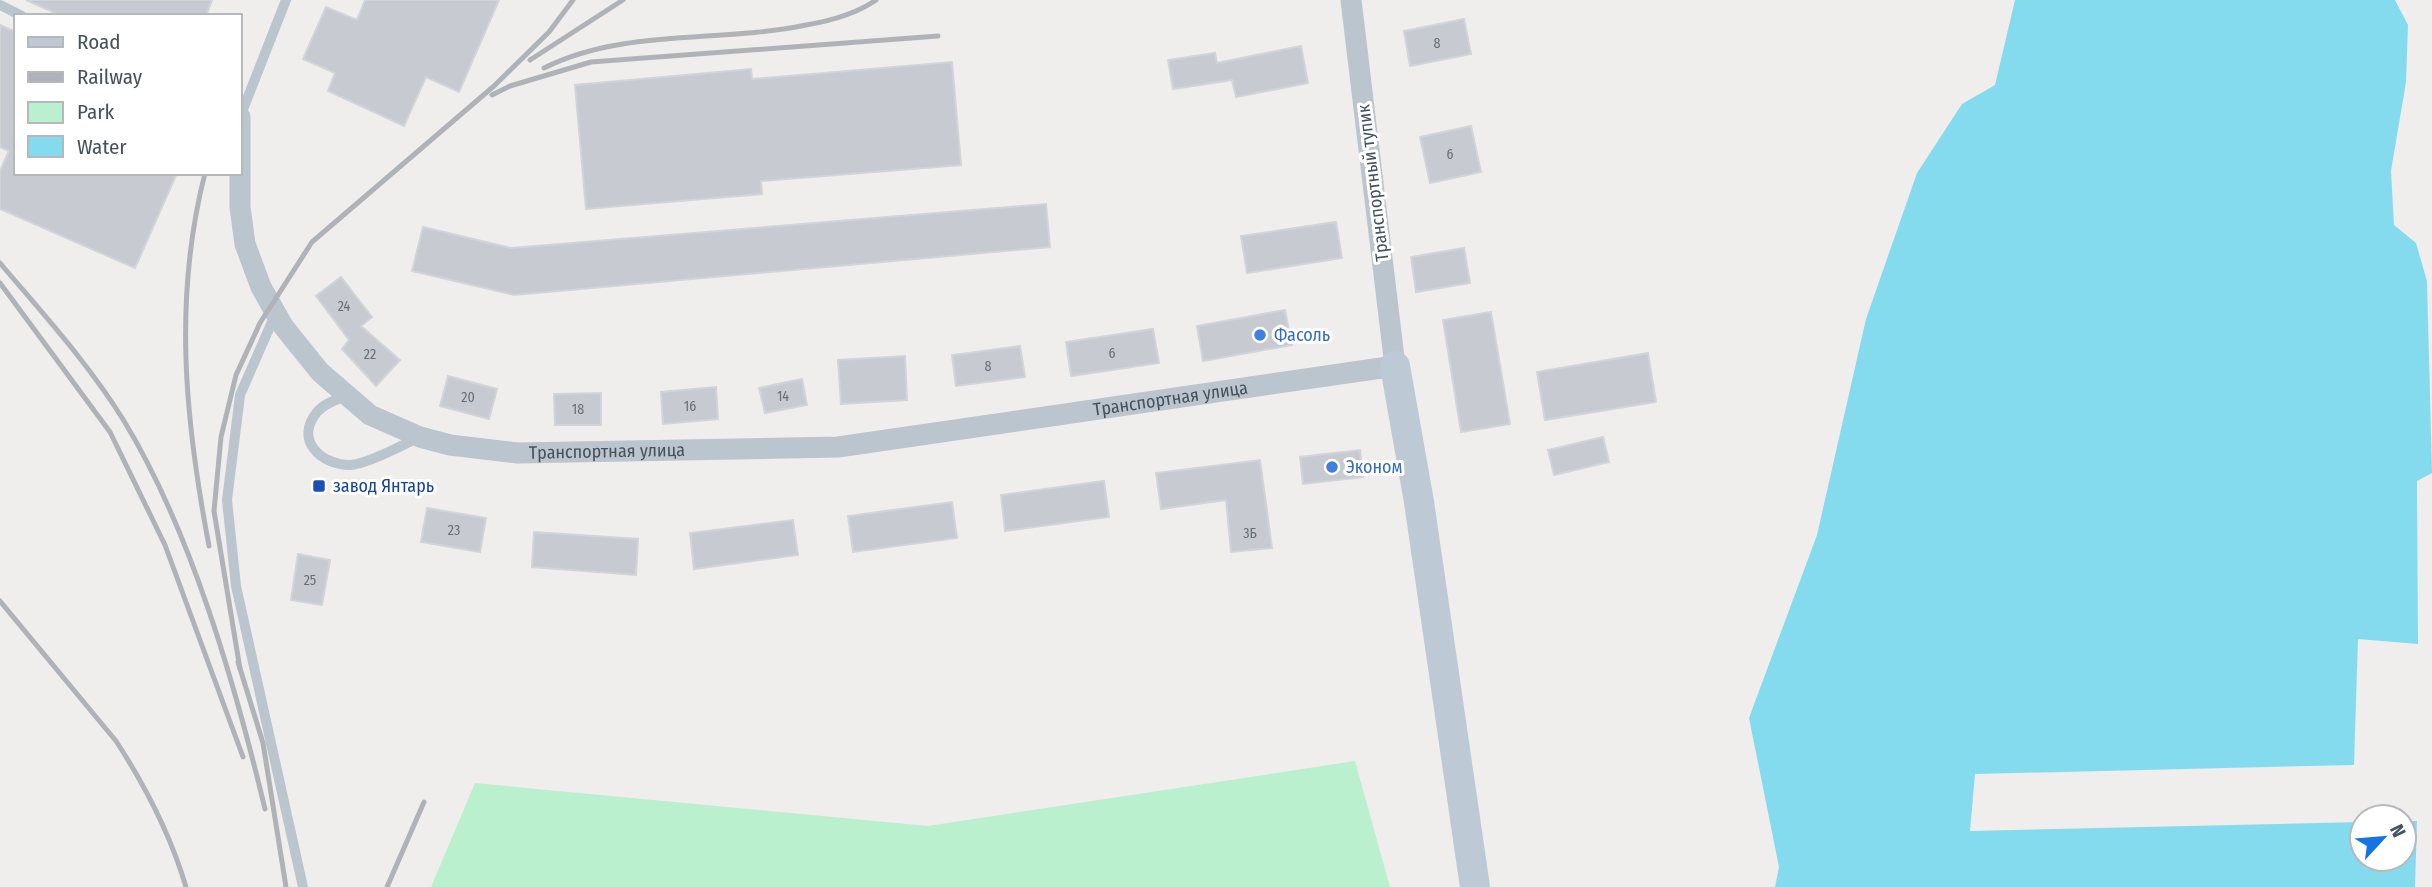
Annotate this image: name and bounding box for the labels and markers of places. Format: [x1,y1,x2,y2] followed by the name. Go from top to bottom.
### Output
[1274,324,1330,346] place label: Фасоль
[1252,327,1268,343] marker: Фасоль
[1346,456,1403,478] place label: Эконом
[1324,459,1340,475] marker: Эконом
[333,475,434,497] place label: завод Янтарь
[311,478,327,494] marker: завод Янтарь

